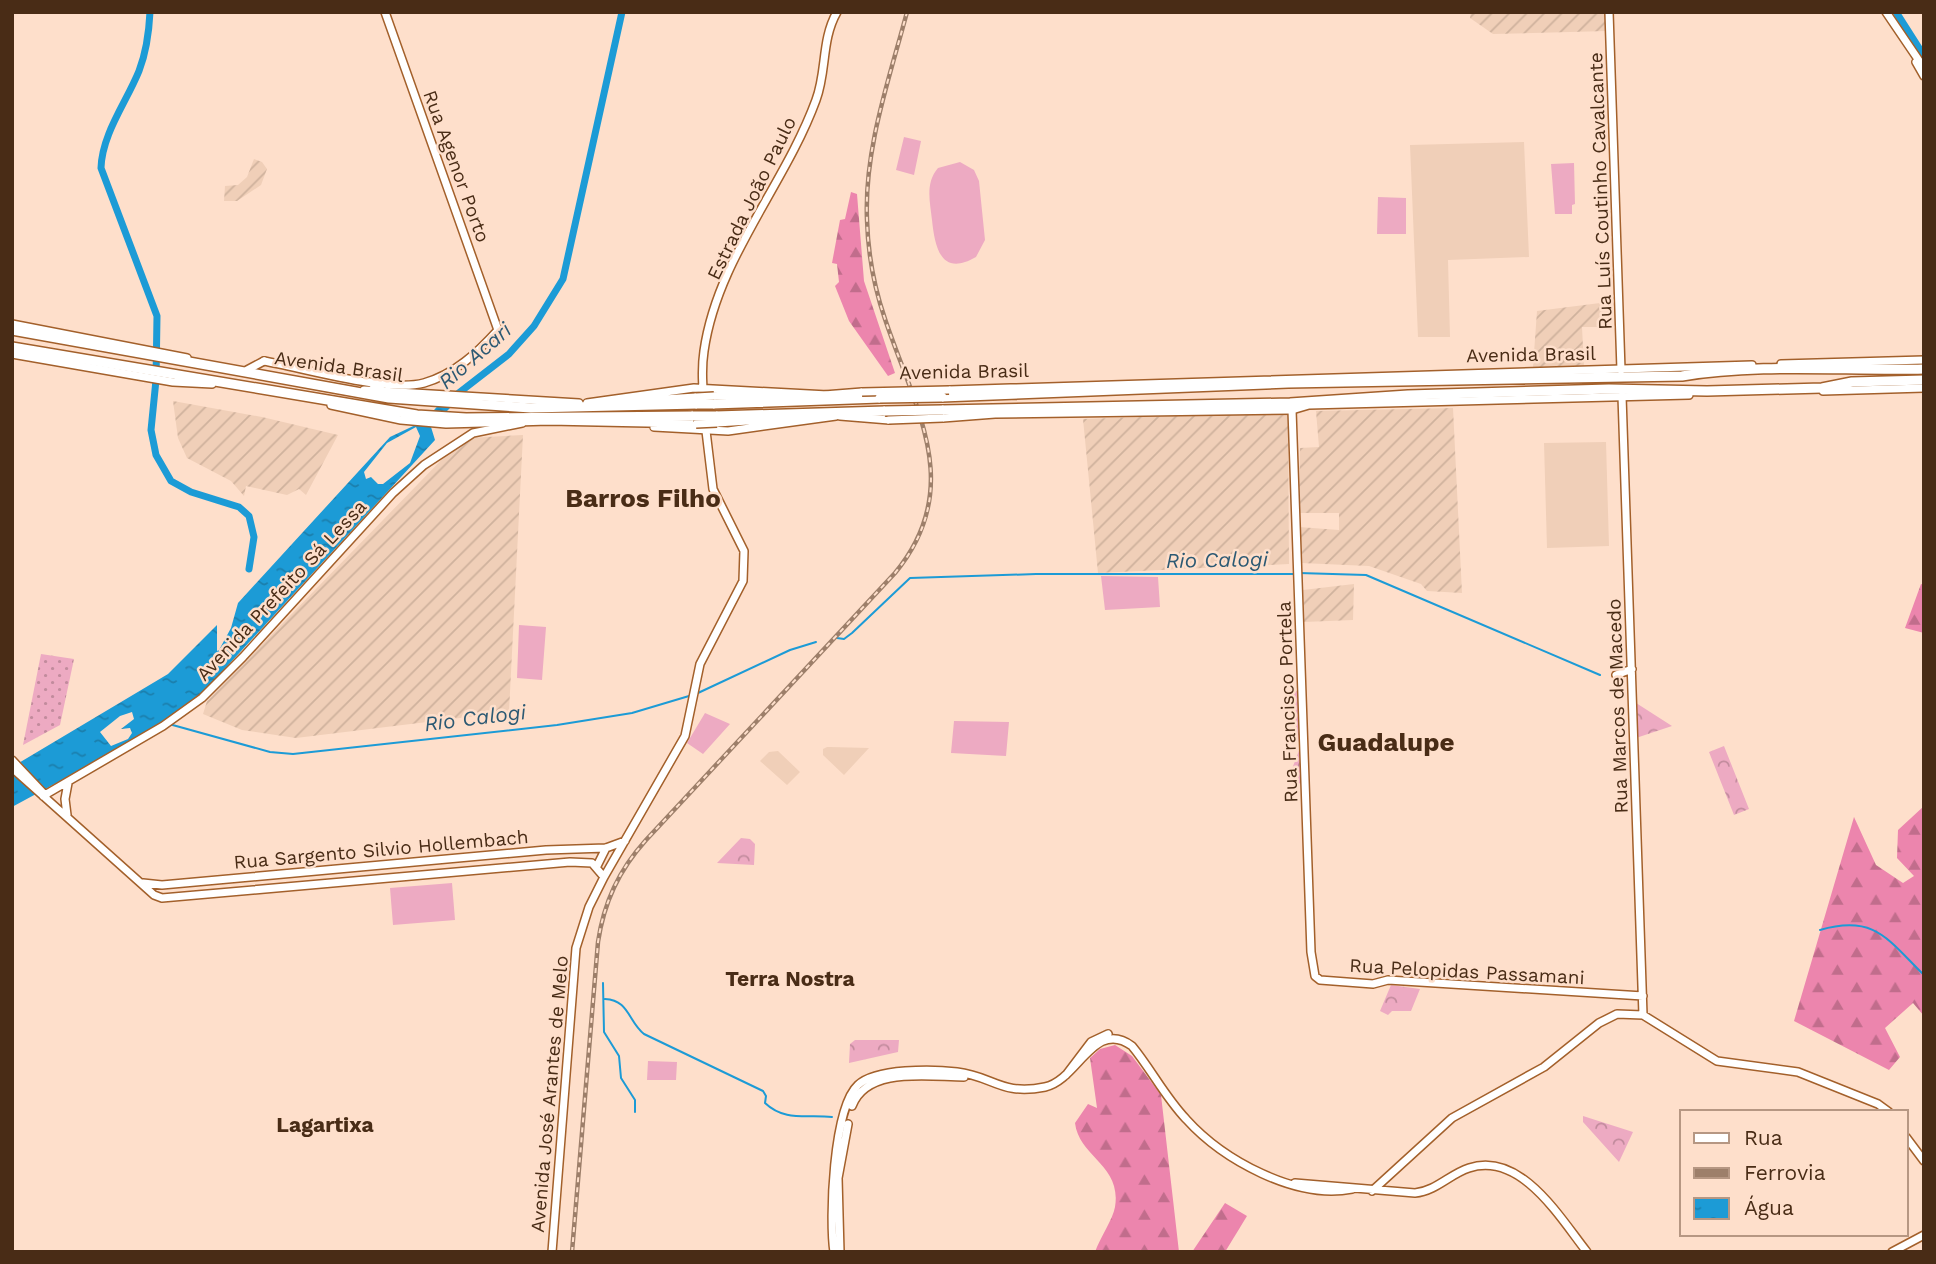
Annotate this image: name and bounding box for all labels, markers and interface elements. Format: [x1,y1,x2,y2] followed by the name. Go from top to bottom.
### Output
[1584,52,1617,330] street label: Rua Luís Coutinho Cavalcante
[418,87,495,245] street label: Rua Agenor Porto
[702,113,801,283] street label: Estrada João Paulo
[433,317,517,394] water label: Rio Acari
[1466,342,1596,367] street label: Avenida Brasil
[273,346,405,387] street label: Avenida Brasil
[899,359,1029,384] street label: Avenida Brasil
[565,483,721,513] district label: Barros Filho
[192,495,371,686] street label: Avenida Prefeito Sá Lessa
[1166,546,1269,573] water label: Rio Calogi
[1602,598,1633,814] street label: Rua Marcos de Macedo
[1272,601,1303,803] street label: Rua Francisco Portela
[423,699,528,736] water label: Rio Calogi
[1317,727,1455,757] district label: Guadalupe
[233,825,529,874] street label: Rua Sargento Silvio Hollembach
[1349,954,1585,989] street label: Rua Pelopidas Passamani
[526,955,573,1233] street label: Avenida José Arantes de Melo
[725,966,856,991] district label: Terra Nostra
[1680,1110,1908,1236] legend
[276,1112,375,1137] district label: Lagartixa
[1744,1125,1783,1150] text: Rua
[1744,1160,1826,1185] text: Ferrovia
[1744,1195,1794,1220] text: Água

